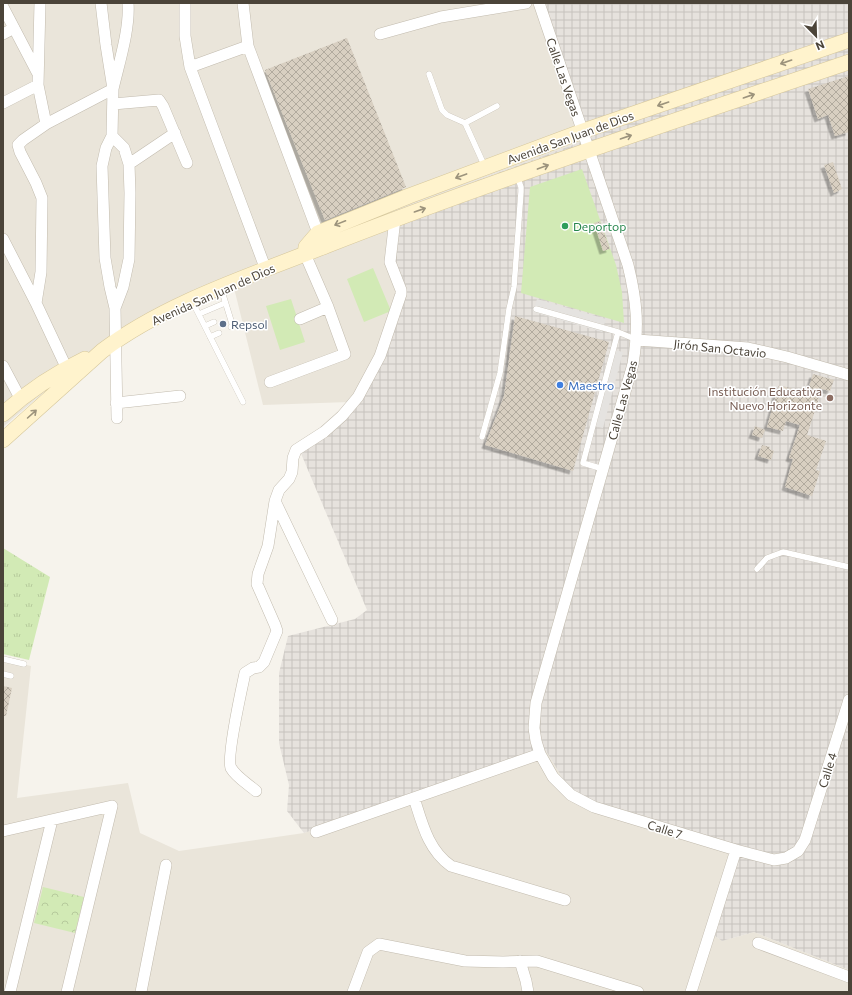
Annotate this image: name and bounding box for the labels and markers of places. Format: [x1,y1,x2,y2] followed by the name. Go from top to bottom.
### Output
[573,219,626,233] place label: Deportop
[560,221,570,231] marker: Deportop
[231,317,268,331] place label: Repsol
[218,319,228,329] marker: Repsol
[568,378,614,392] place label: Maestro
[555,380,565,390] marker: Maestro
[708,384,822,412] place label: Institución Educativa Nuevo Horizonte
[825,393,835,403] marker: Institución Educativa Nuevo Horizonte

